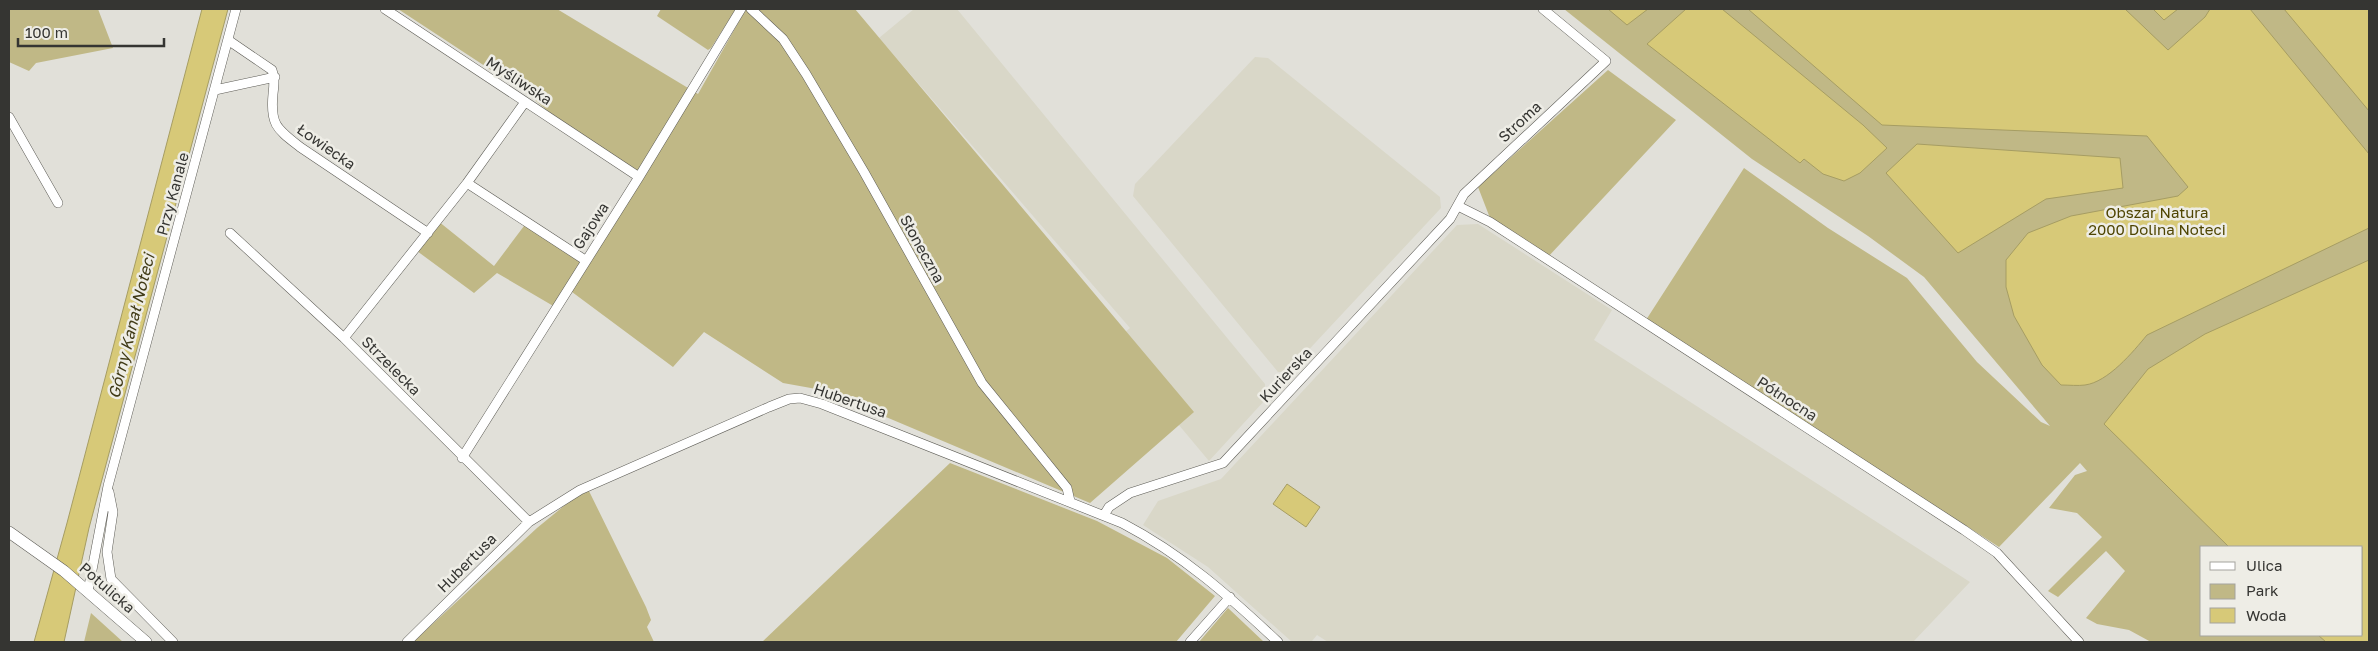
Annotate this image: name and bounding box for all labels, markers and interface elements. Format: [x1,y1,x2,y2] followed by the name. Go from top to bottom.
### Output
[18,15,164,47] scale bar
[25,23,68,41] text: 100 m
[483,52,556,108] street label: Myśliwska
[1494,97,1544,146] street label: Stroma
[294,119,359,173] street label: Łowiecka
[152,150,192,237] street label: Przy Kanale
[568,199,612,252] street label: Gajowa
[2088,203,2226,238] park label: Obszar Natura 2000 Dolina Noteci
[897,211,949,286] street label: Słoneczna
[103,250,159,400] water label: Górny Kanał Noteci
[358,332,425,399] street label: Strzelecka
[1255,343,1315,405] street label: Kurierska
[1754,372,1821,424] street label: Północna
[811,379,889,421] street label: Hubertusa
[433,529,500,596] street label: Hubertusa
[2200,546,2363,636] legend
[2246,556,2282,574] text: Ulica
[76,558,139,616] street label: Potulicka
[2246,581,2279,599] text: Park
[2246,606,2287,624] text: Woda

